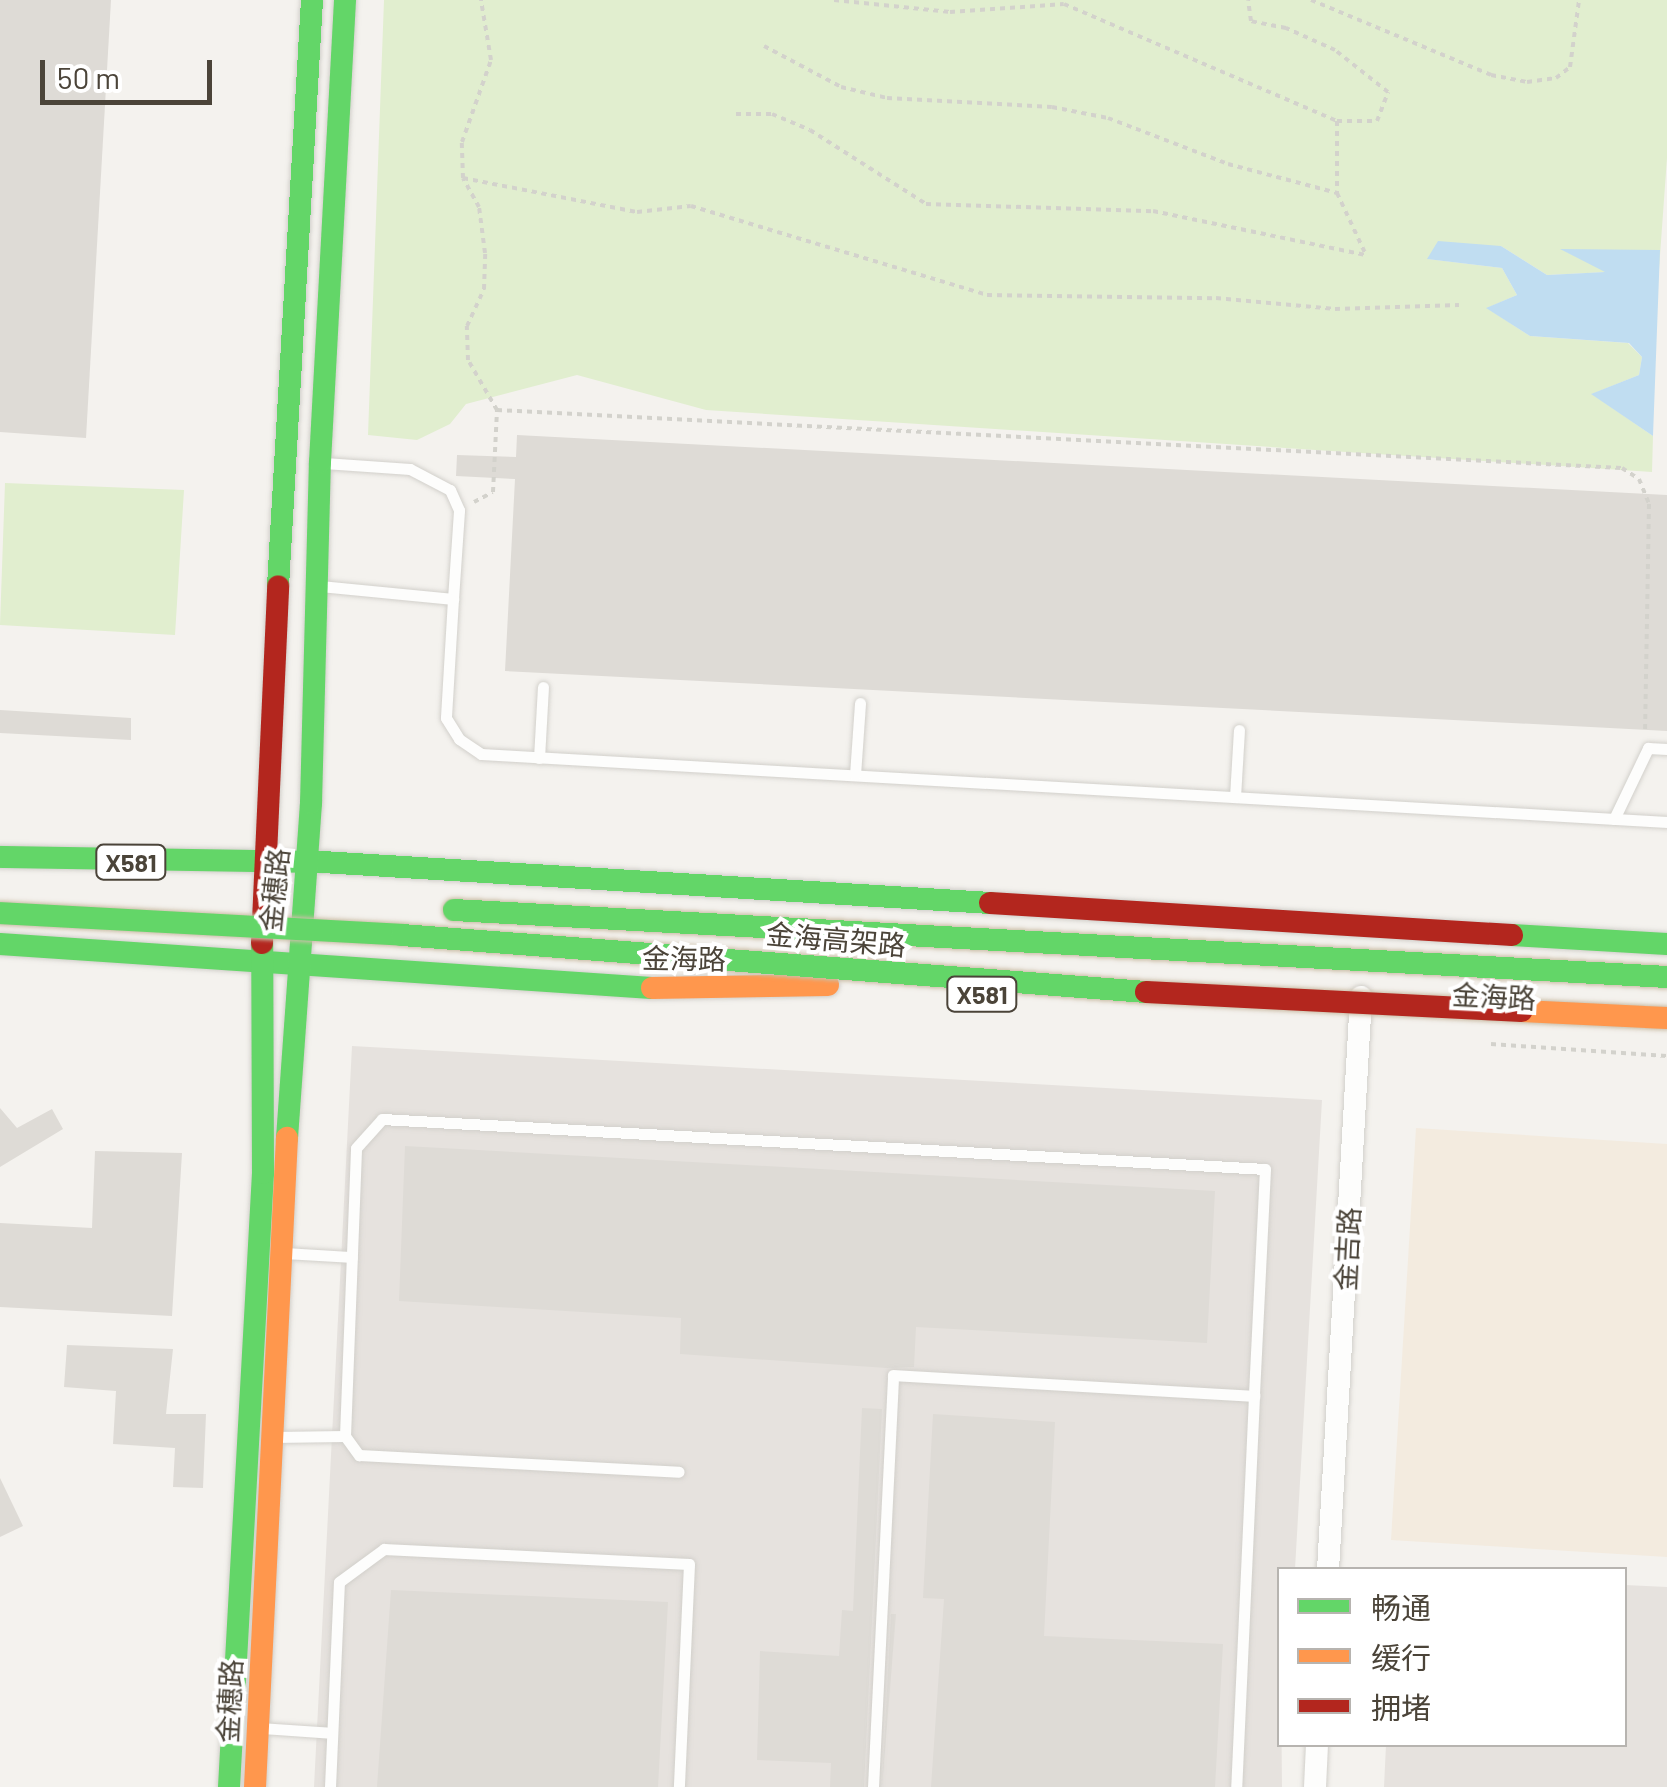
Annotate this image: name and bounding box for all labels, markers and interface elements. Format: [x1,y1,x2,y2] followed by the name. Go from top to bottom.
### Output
[45,40,218,102] scale bar
[57,59,120,95] text: 50 m
[94,842,168,882] road number: X581
[253,846,295,934] street label: 金穗路
[765,916,907,962] street label: 金海高架路
[642,940,726,976] street label: 金海路
[944,974,1020,1014] road number: X581
[1451,977,1537,1015] street label: 金海路
[1328,1206,1366,1292] street label: 金吉路
[1277,1567,1627,1747] legend
[1371,1589,1431,1625] text: 畅通
[1371,1639,1431,1675] text: 缓行
[210,1658,248,1744] street label: 金穗路
[1371,1689,1431,1725] text: 拥堵

